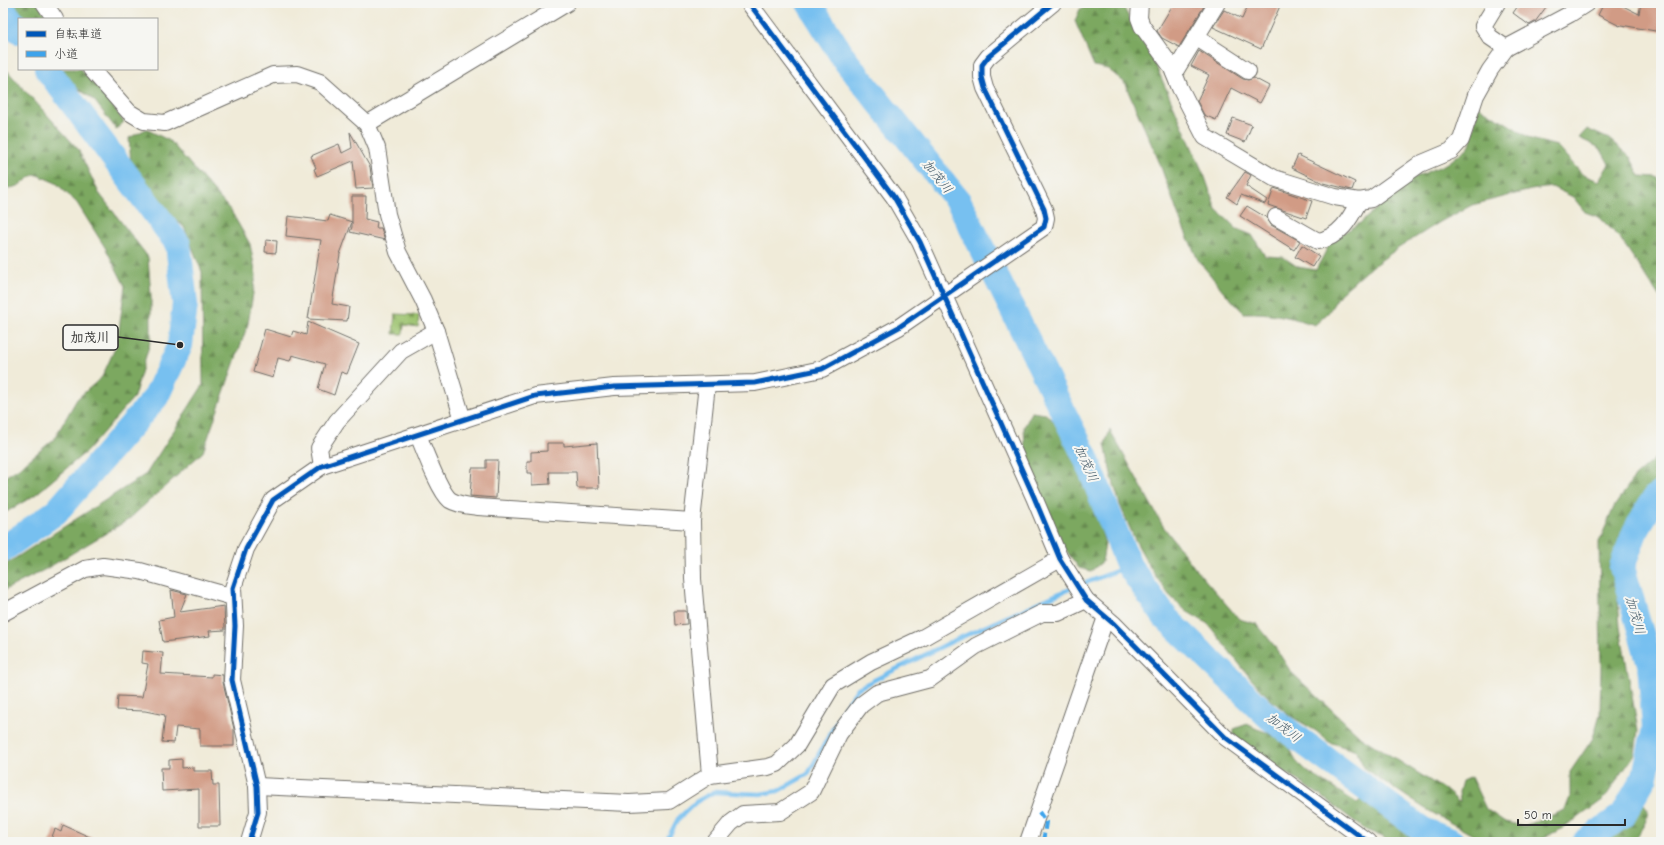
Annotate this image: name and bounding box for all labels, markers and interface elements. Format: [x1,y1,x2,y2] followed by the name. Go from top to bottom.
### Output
[18,18,158,70] legend
[54,27,102,41] text: 自転車道
[54,47,78,61] text: 小道
[920,156,956,196] water label: 加茂川
[63,325,118,350] callout: 加茂川
[70,330,110,345] text: 加茂川
[1072,442,1101,484] water label: 加茂川
[1623,594,1648,636] water label: 加茂川
[1264,710,1304,745] water label: 加茂川
[1518,801,1625,827] scale bar
[1524,808,1552,822] text: 50 m

